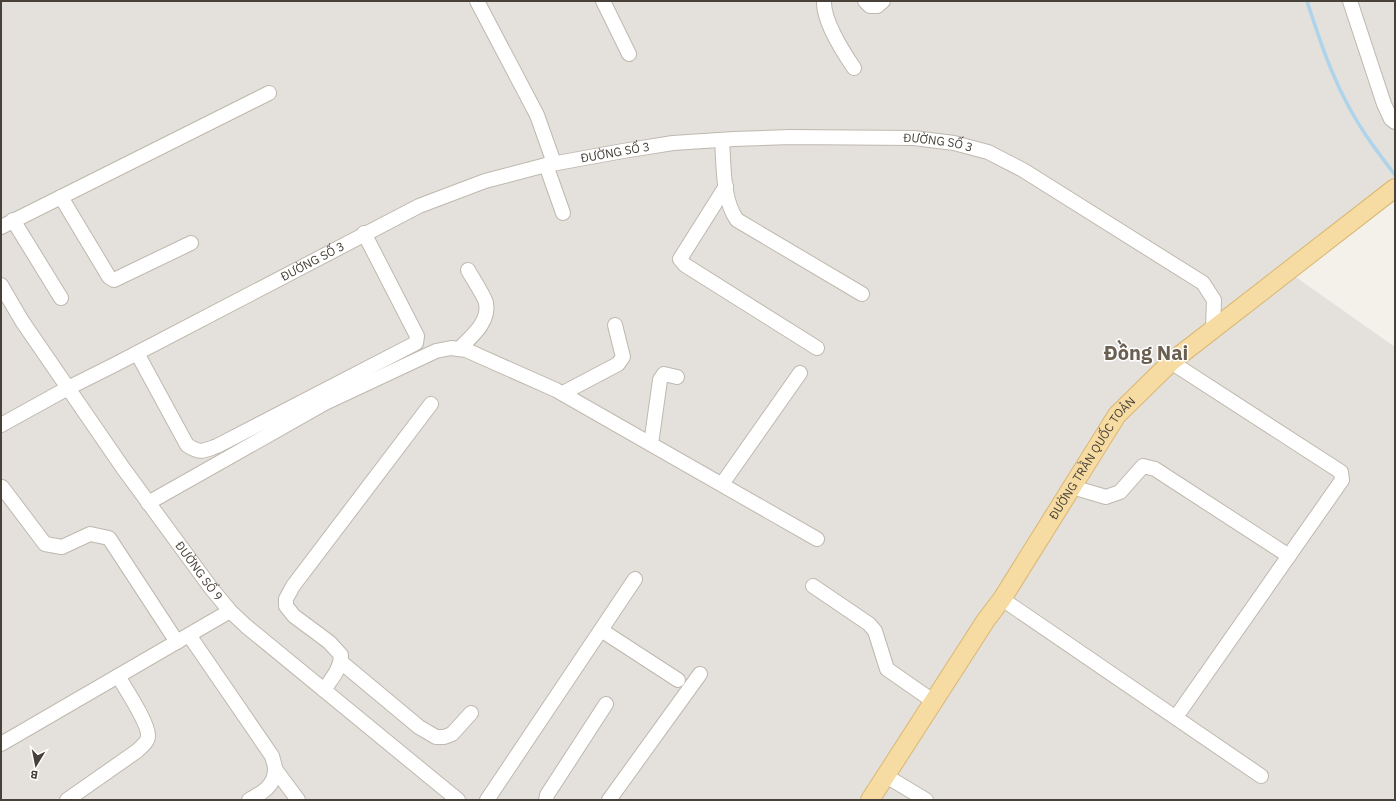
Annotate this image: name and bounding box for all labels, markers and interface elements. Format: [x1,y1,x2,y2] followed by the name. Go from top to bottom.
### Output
[903,130,974,155] street label: ĐƯỜNG SỐ 3
[579,139,651,166] street label: ĐƯỜNG SỐ 3
[278,238,347,284] street label: ĐƯỜNG SỐ 3
[1104,339,1188,366] district label: Đồng Nai
[1046,393,1138,522] street label: ĐƯỜNG TRẦN QUỐC TOẢN
[172,538,226,603] street label: ĐƯỜNG SỐ 9
[16,745,56,785] north arrow
[29,767,39,782] text: B

